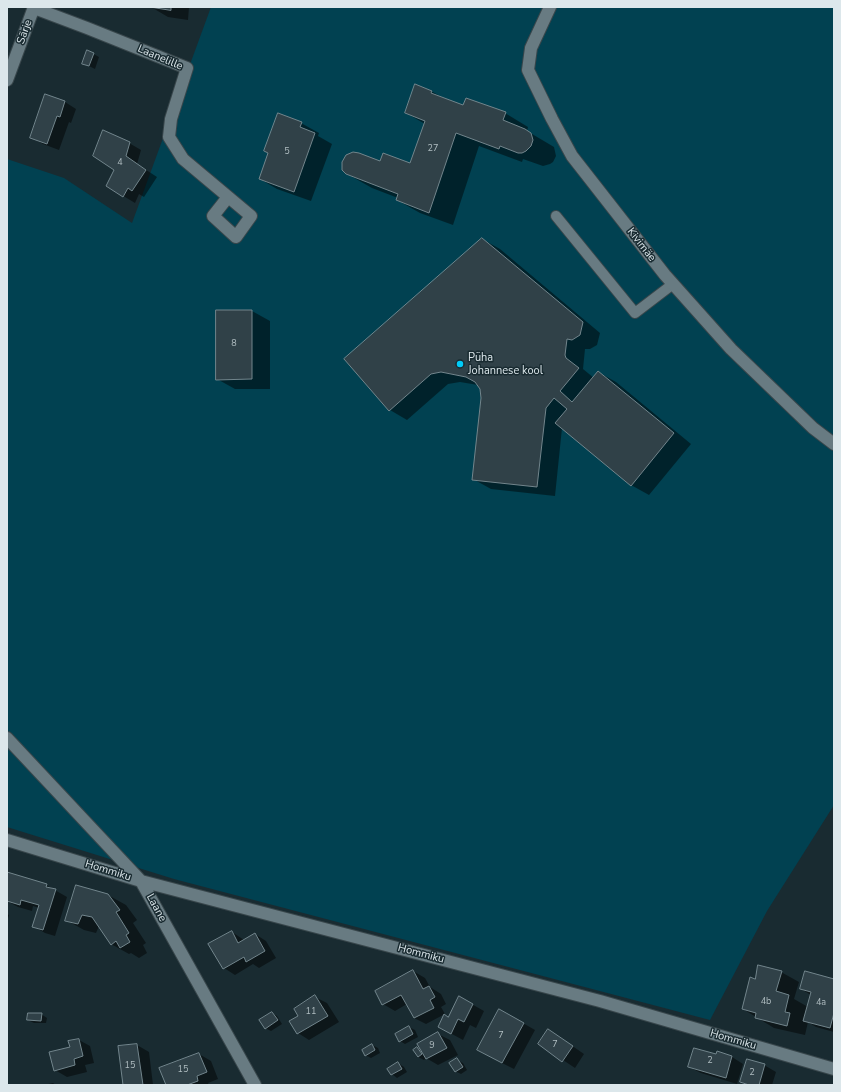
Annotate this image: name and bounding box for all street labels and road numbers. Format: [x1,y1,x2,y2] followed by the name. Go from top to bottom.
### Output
[15,18,35,46] street label: Särje
[135,43,185,73] street label: Laanelille
[624,226,658,264] street label: Kivimäe
[83,858,133,884] street label: Hommiku
[143,892,169,924] street label: Laane
[396,941,446,967] street label: Hommiku
[708,1027,758,1053] street label: Hommiku

